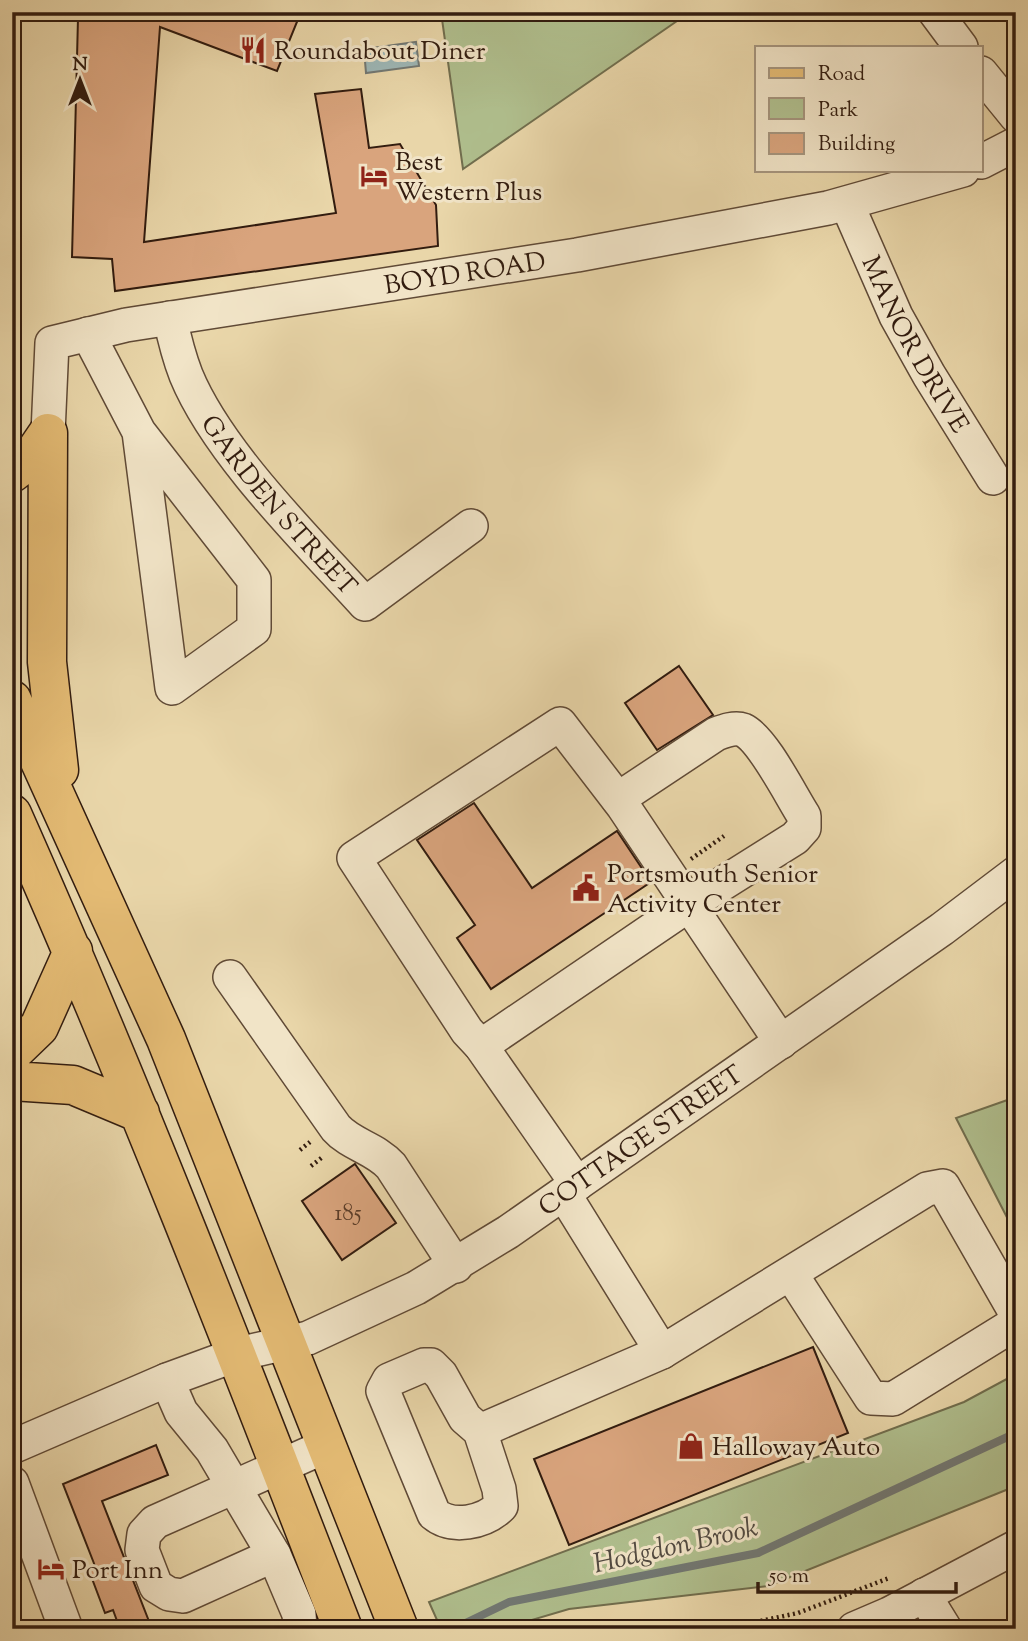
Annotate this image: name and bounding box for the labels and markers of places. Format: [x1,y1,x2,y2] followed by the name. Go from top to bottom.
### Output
[274,34,486,71] place label: Roundabout Diner
[238,35,268,65] restaurant icon: Roundabout Diner
[395,145,542,212] place label: Best Western Plus
[359,161,389,191] hotel icon: Best Western Plus
[607,857,818,924] place label: Portsmouth Senior Activity Center
[571,873,601,903] public building icon: Portsmouth Senior Activity Center
[712,1430,880,1467] place label: Halloway Auto
[676,1431,706,1461] shop icon: Halloway Auto
[72,1553,163,1590] place label: Port Inn
[36,1554,66,1584] hotel icon: Port Inn

